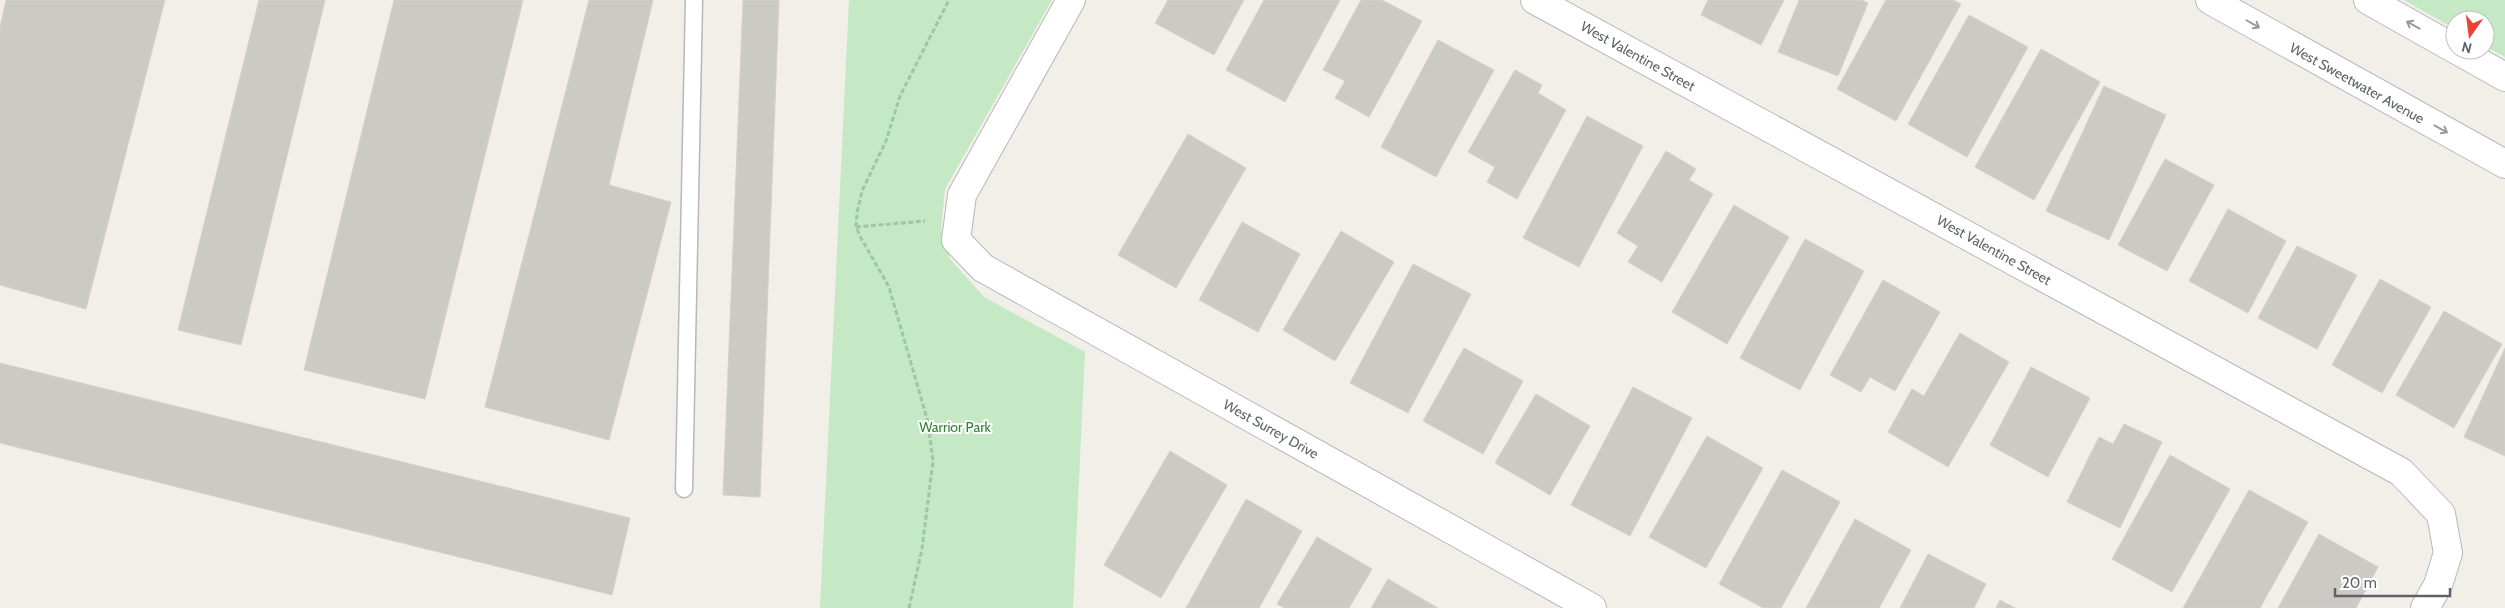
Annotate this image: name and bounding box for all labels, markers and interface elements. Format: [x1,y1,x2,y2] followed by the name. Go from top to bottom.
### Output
[2445,10,2495,60] north arrow
[1578,17,1699,95] street label: West Valentine Street
[2245,19,2260,29] one-way arrow
[2405,20,2420,30] one-way arrow
[2287,38,2427,128] street label: West Sweetwater Avenue
[2460,38,2474,58] text: N
[2433,124,2448,134] one-way arrow
[1934,211,2055,289] street label: West Valentine Street
[1220,395,1322,463] street label: West Surrey Drive
[919,418,992,436] park label: Warrior Park
[2335,566,2450,598] scale bar
[2342,574,2377,592] text: 20 m

